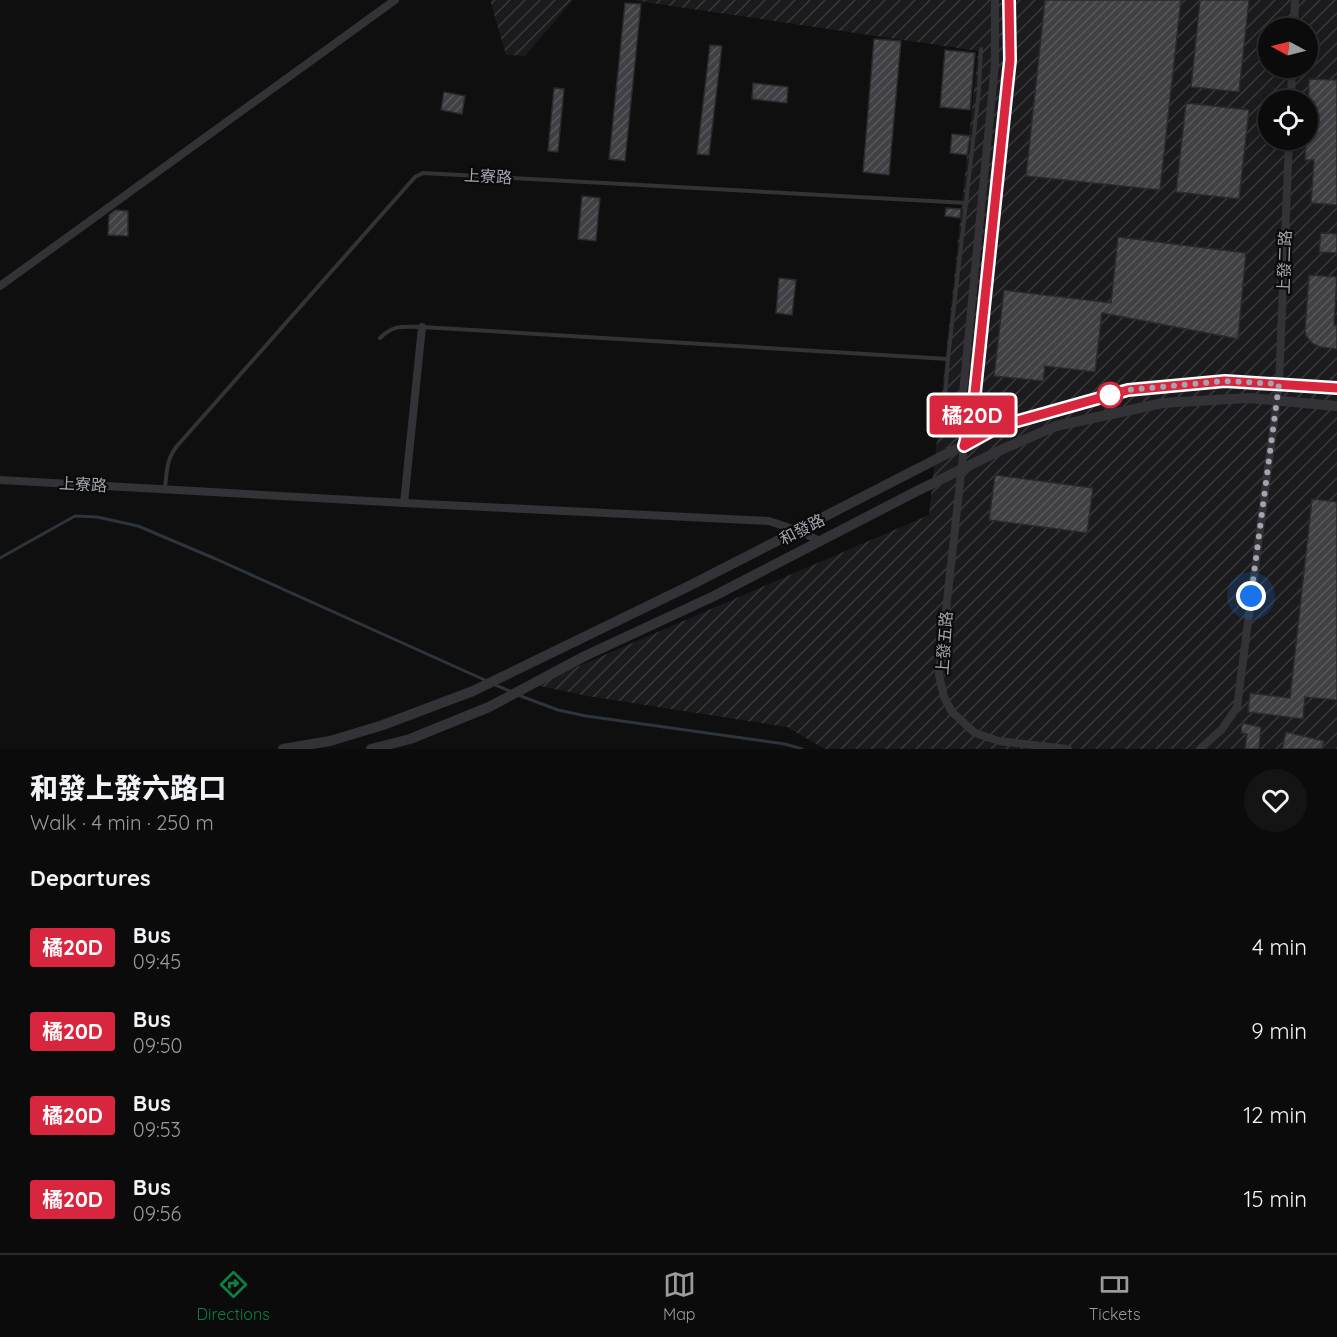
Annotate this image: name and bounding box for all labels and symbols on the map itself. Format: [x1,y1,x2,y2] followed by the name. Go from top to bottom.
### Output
[1258,18,1318,78] north arrow
[464,165,512,187] street label: 上寮路
[1273,230,1295,294] street label: 上發二路
[1097,382,1123,408] unlabelled marker
[930,396,1014,434] line badge: 橘20D
[59,473,107,495] street label: 上寮路
[776,509,828,549] street label: 和發路
[1236,581,1266,611] your location
[932,610,956,676] street label: 上發五路

